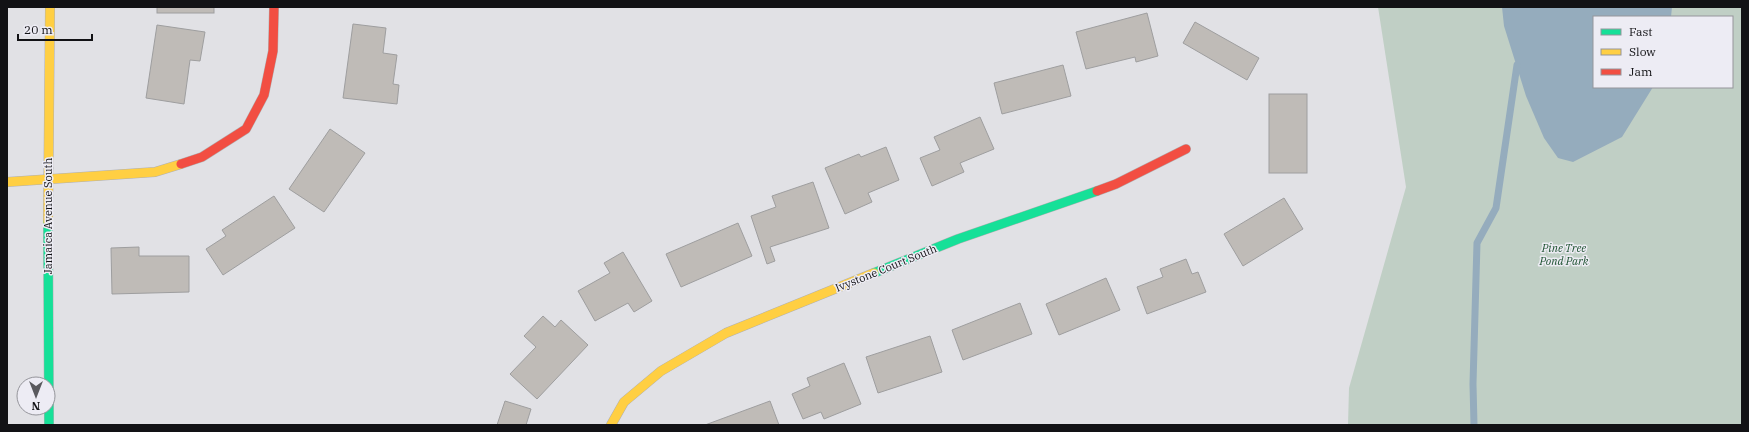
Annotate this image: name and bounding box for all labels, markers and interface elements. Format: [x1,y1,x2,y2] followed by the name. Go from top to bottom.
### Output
[18,16,92,42] scale bar
[1593,16,1733,88] legend
[24,22,53,37] text: 20 m
[1629,24,1653,39] text: Fast
[1629,44,1656,59] text: Slow
[1629,64,1653,79] text: Jam
[41,158,55,274] street label: Jamaica Avenue South
[833,241,939,295] street label: Ivystone Court South
[1538,241,1589,268] park label: Pine Tree Pond Park
[16,376,56,416] north arrow
[31,399,40,413] text: N

